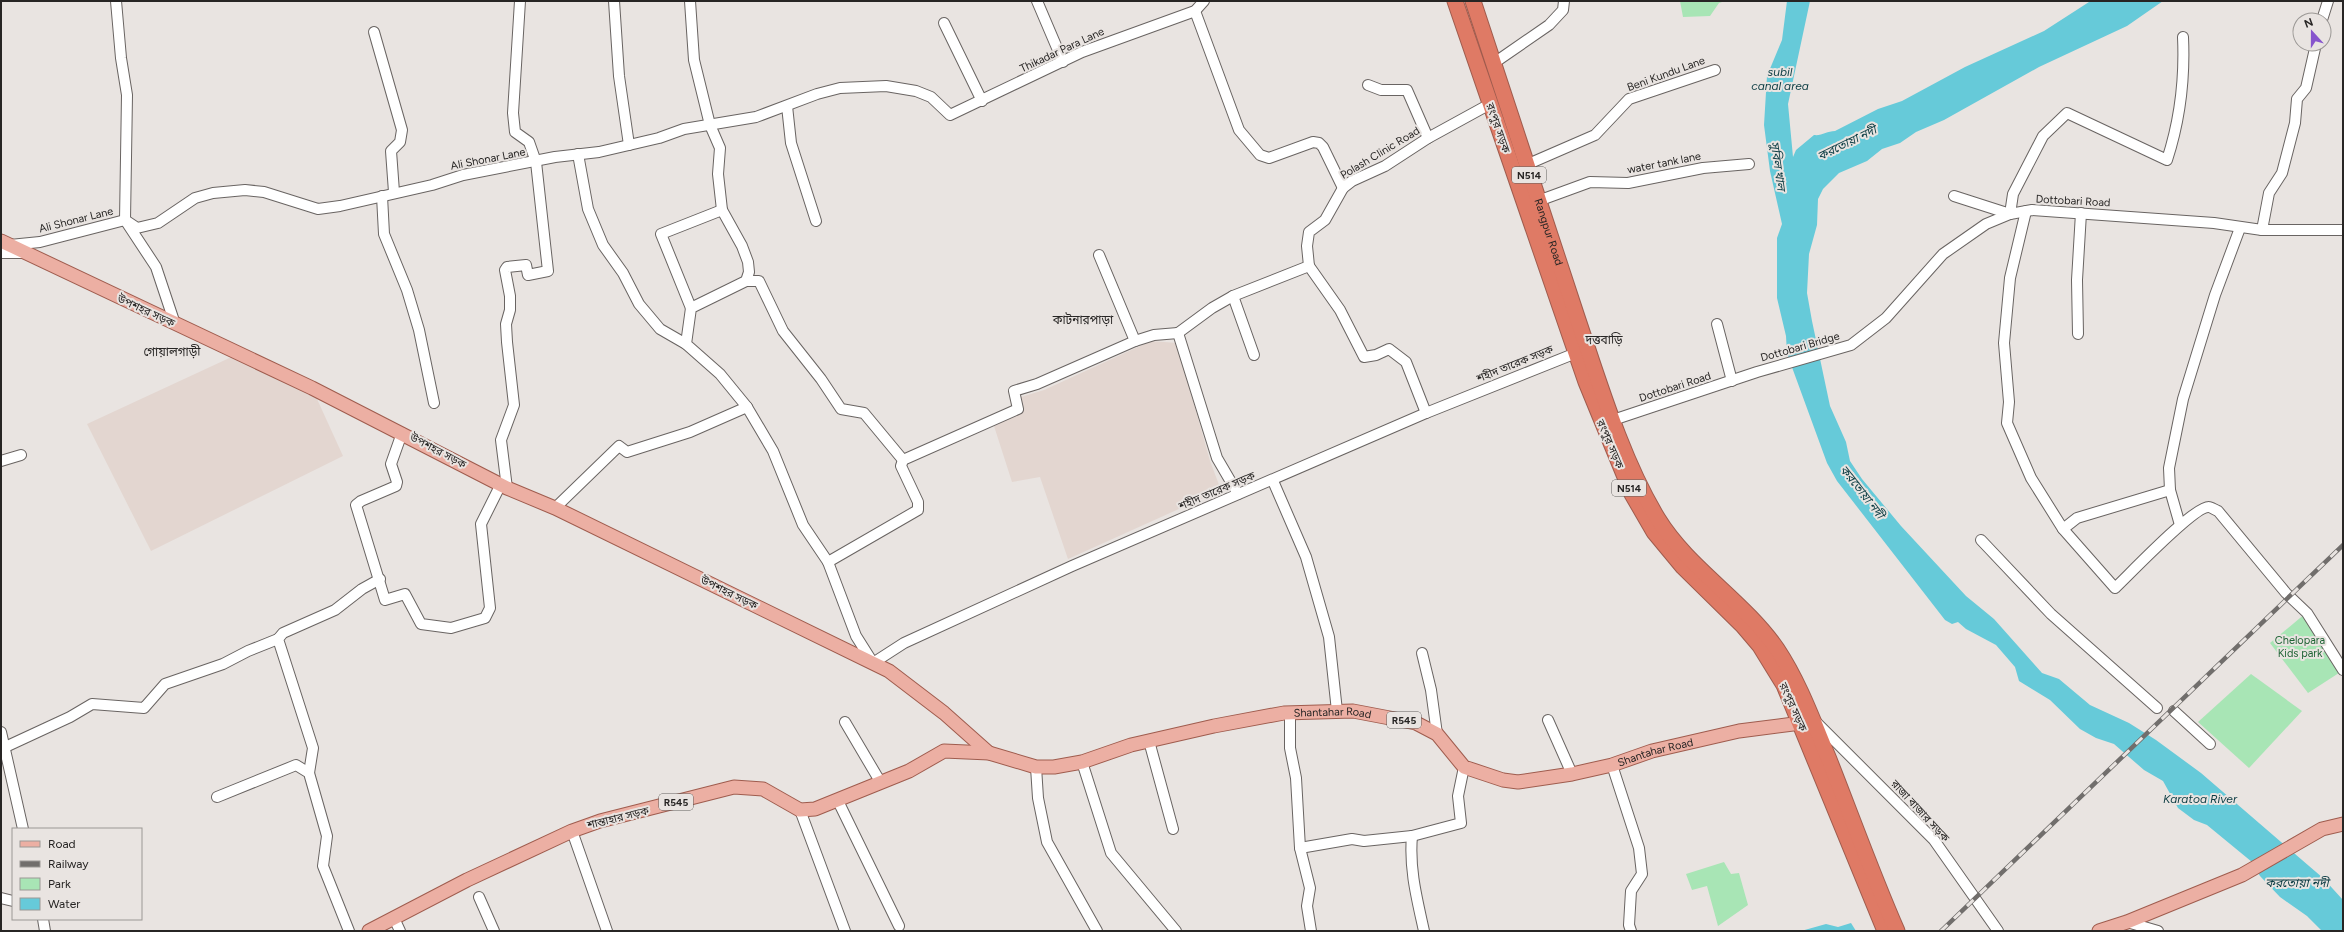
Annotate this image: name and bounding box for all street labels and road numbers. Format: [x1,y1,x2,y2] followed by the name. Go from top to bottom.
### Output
[1018,25,1106,75] street label: Thikadar Para Lane
[1625,54,1707,94] street label: Beni Kundu Lane
[1483,100,1513,155] street label: রংপুর সড়ক
[1338,124,1422,182] street label: Polash Clinic Road
[449,145,527,173] street label: Ali Shonar Lane
[1626,149,1702,177] street label: water tank lane
[1512,167,1546,183] road number: N514
[2035,193,2111,209] street label: Dottobari Road
[1532,197,1566,267] street label: Rangpur Road
[38,204,114,236] street label: Ali Shonar Lane
[114,292,177,330] street label: উপশহর সড়ক
[1759,330,1841,364] street label: Dottobari Bridge
[1474,343,1555,386] street label: শহীদ তারেক সড়ক
[1637,369,1713,405] street label: Dottobari Road
[1593,417,1626,471] street label: রংপুর সড়ক
[407,430,468,471] street label: উপশহর সড়ক
[1176,469,1257,513] street label: শহীদ তারেক সড়ক
[1612,480,1646,496] road number: N514
[697,573,760,612] street label: উপশহর সড়ক
[1776,680,1810,734] street label: রংপুর সড়ক
[1293,704,1372,721] street label: Shantahar Road
[1387,712,1421,728] road number: R545
[1616,735,1694,769] street label: Shantahar Road
[1888,777,1952,845] street label: রাজা বাজার সড়ক
[659,794,693,810] road number: R545
[585,804,650,832] street label: শান্তাহার সড়ক

